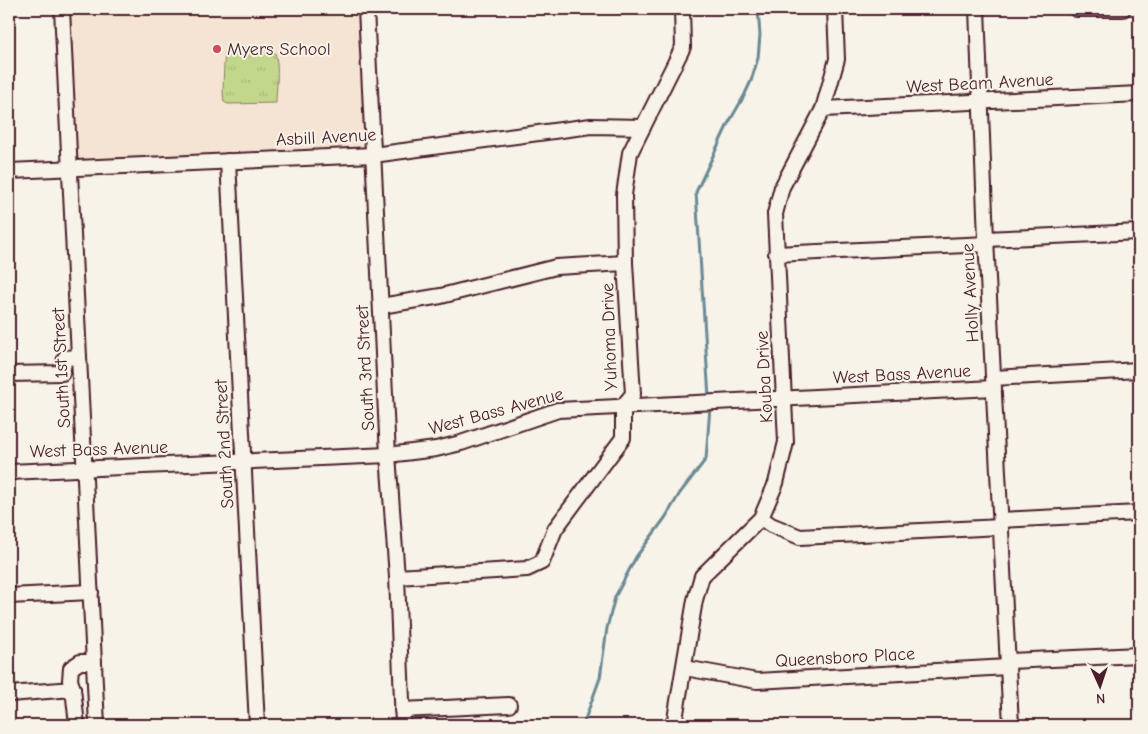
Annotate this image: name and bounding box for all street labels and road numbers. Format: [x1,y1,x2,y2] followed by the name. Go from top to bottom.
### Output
[906,69,1054,98] street label: West Beam Avenue
[275,124,377,151] street label: Asbill Avenue
[957,243,984,343] street label: Holly Avenue
[597,283,622,391] street label: Yuhoma Drive
[352,304,379,431] street label: South 3rd Street
[48,307,75,429] street label: South 1st Street
[752,330,777,424] street label: Kouba Drive
[832,360,972,389] street label: West Bass Avenue
[211,378,238,509] street label: South 2nd Street
[427,383,566,440] street label: West Bass Avenue
[30,437,168,462] street label: West Bass Avenue
[775,643,915,672] street label: Queensboro Place

